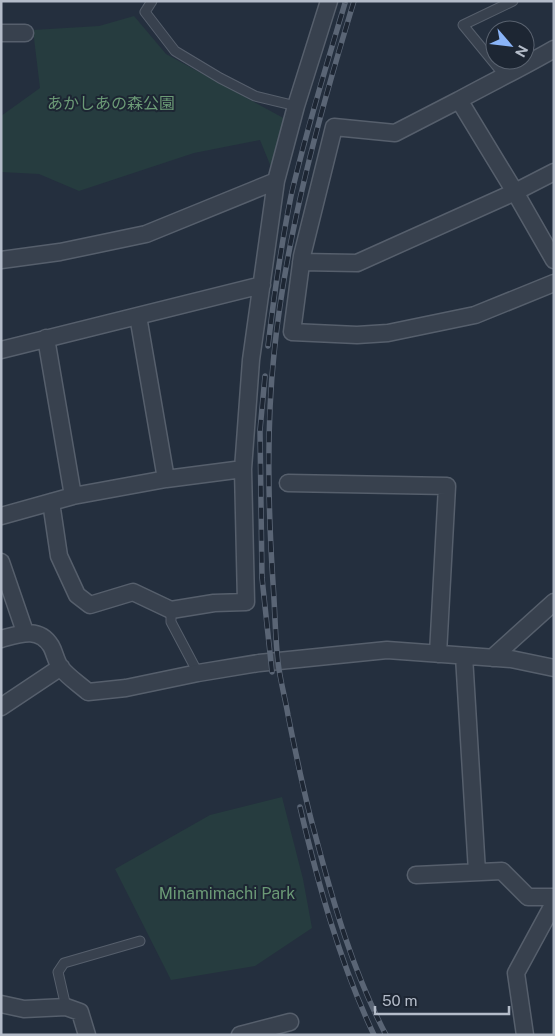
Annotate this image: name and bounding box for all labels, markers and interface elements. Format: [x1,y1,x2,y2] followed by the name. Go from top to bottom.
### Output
[485,20,535,70] north arrow
[512,43,531,60] text: N
[47,94,175,113] park label: あかしあの森公園
[159,884,295,903] park label: Minamimachi Park
[375,984,509,1016] scale bar
[382,992,417,1009] text: 50 m

